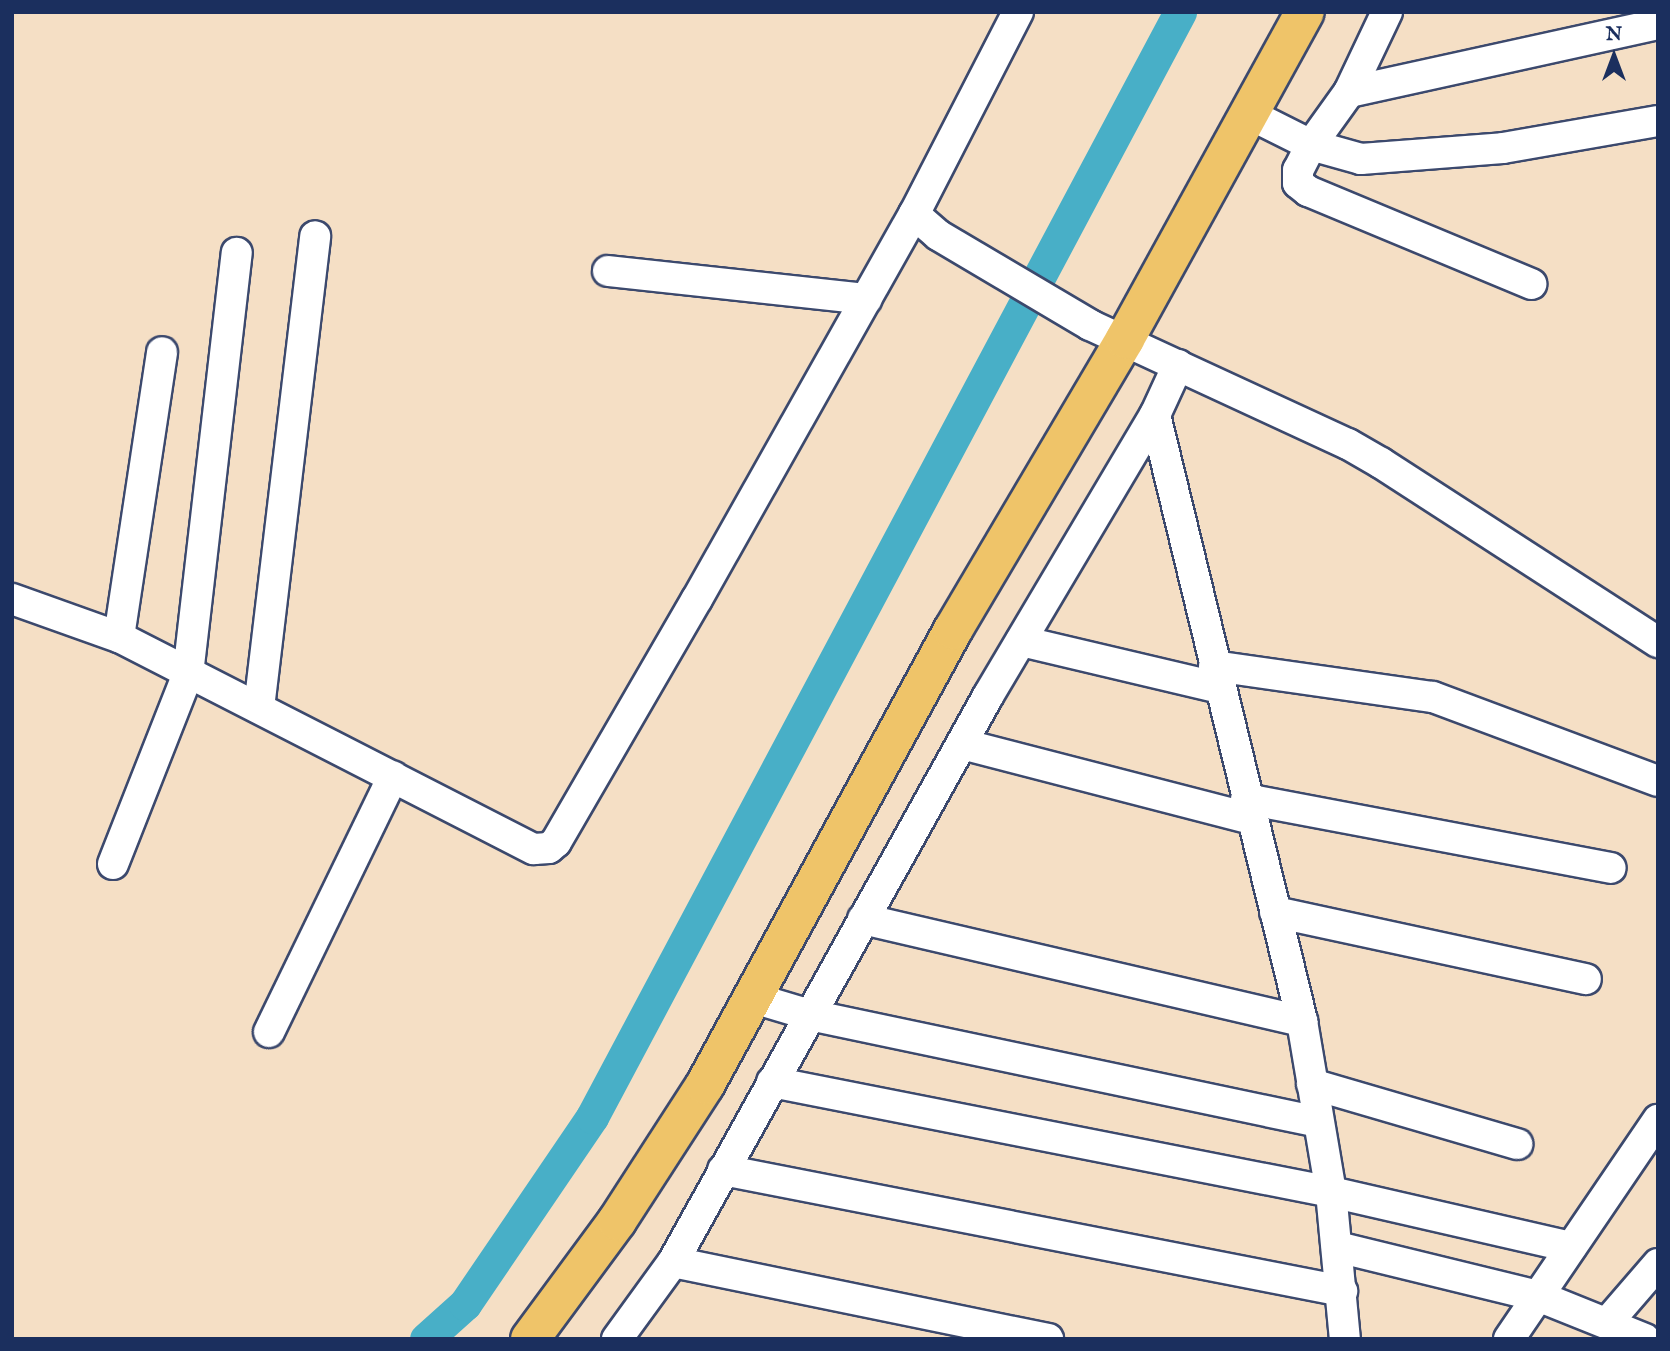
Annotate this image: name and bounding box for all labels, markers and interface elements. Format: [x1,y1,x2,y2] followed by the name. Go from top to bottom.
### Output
[1579,21,1649,91] north arrow
[1606,23,1622,47] text: N

